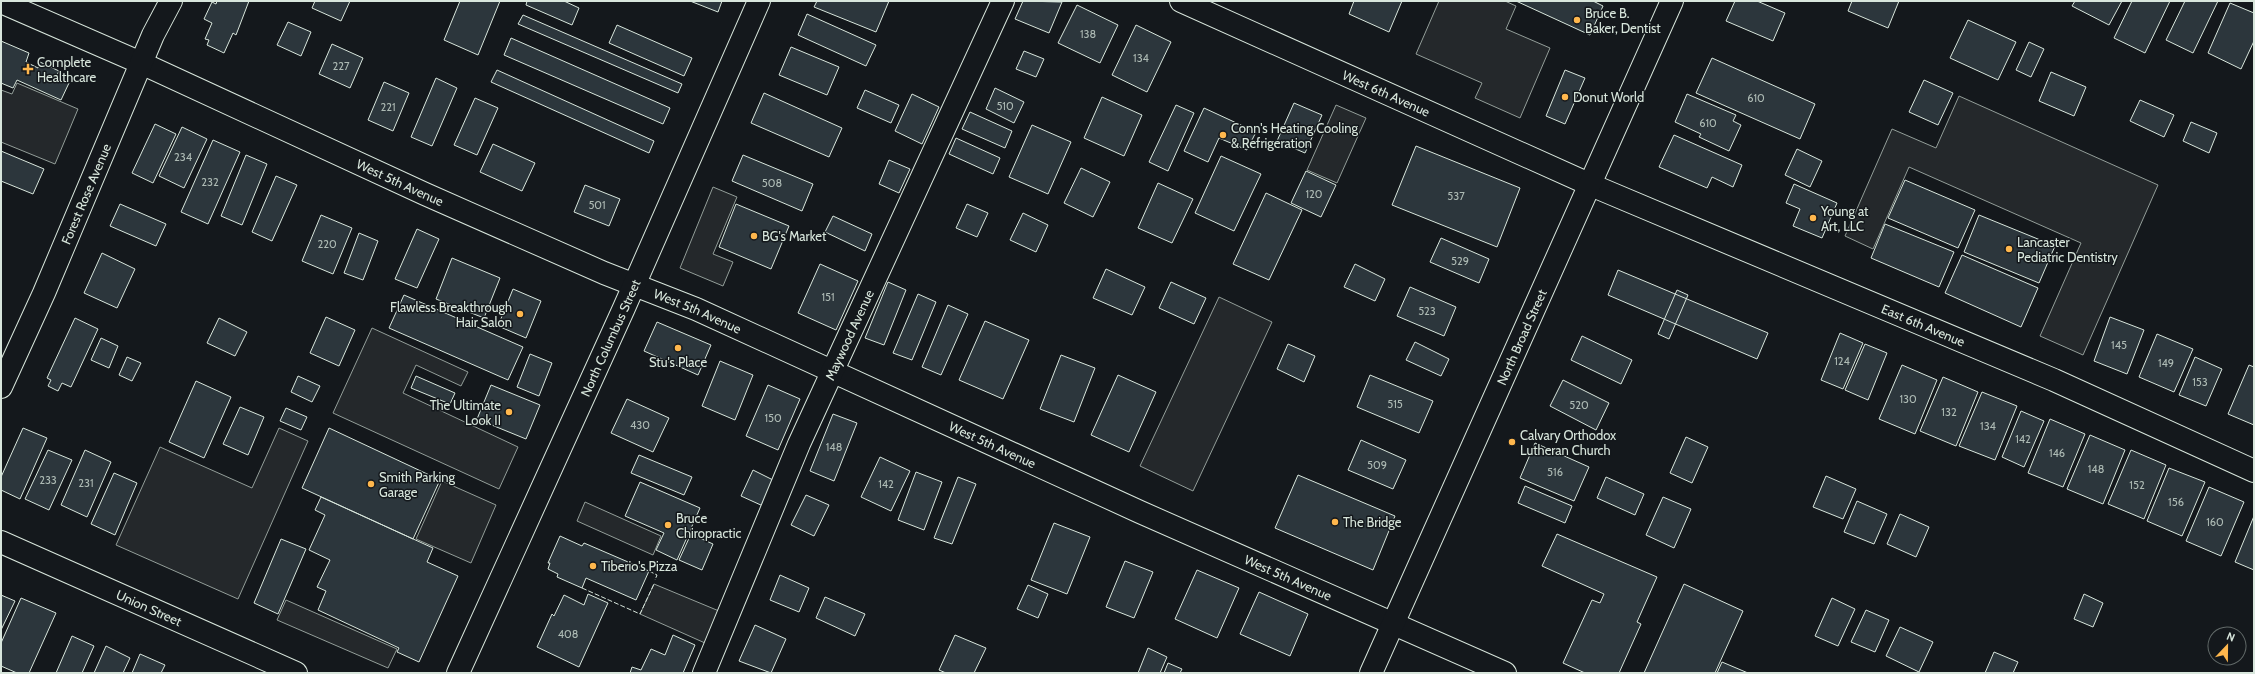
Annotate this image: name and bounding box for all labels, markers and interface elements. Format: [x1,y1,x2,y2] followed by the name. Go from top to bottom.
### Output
[1585,5,1661,36] place label: Bruce B. Baker, Dentist
[1572,15,1582,25] marker: Bruce B. Baker, Dentist
[1080,27,1096,41] house number: 138
[1133,51,1150,65] house number: 134
[37,54,96,85] place label: Complete Healthcare
[332,59,350,73] house number: 227
[22,63,34,75] marker: Complete Healthcare
[1340,67,1433,120] street label: West 6th Avenue
[1573,89,1644,105] place label: Donut World
[1747,91,1765,105] house number: 610
[1560,92,1570,102] marker: Donut World
[996,99,1014,113] house number: 510
[380,100,396,114] house number: 221
[1699,116,1717,130] house number: 610
[1231,120,1358,151] place label: Conn's Heating Cooling & Refrigeration
[1218,130,1228,140] marker: Conn's Heating Cooling & Refrigeration
[58,141,114,247] street label: Forest Rose Avenue
[174,150,193,164] house number: 234
[354,156,446,209] street label: West 5th Avenue
[201,175,219,189] house number: 232
[762,176,782,190] house number: 508
[1305,187,1323,201] house number: 120
[1447,189,1465,203] house number: 537
[588,198,606,212] house number: 501
[1820,203,1869,234] place label: Young at Art, LLC
[1808,213,1818,223] marker: Young at Art, LLC
[762,228,827,244] place label: BG's Market
[749,231,759,241] marker: BG's Market
[2017,234,2118,265] place label: Lancaster Pediatric Dentistry
[317,237,337,251] house number: 220
[2004,244,2014,254] marker: Lancaster Pediatric Dentistry
[1451,254,1469,268] house number: 529
[577,276,644,399] street label: North Columbus Street
[651,285,744,337] street label: West 5th Avenue
[1493,286,1550,388] street label: North Broad Street
[821,287,877,383] street label: Maywood Avenue
[821,290,835,304] house number: 151
[390,299,512,330] place label: Flawless Breakthrough Hair Salon
[1879,300,1968,350] street label: East 6th Avenue
[1418,304,1436,318] house number: 523
[515,309,525,319] marker: Flawless Breakthrough Hair Salon
[2111,338,2127,352] house number: 145
[673,343,683,353] marker: Stu's Place
[649,354,707,370] place label: Stu's Place
[1834,354,1850,368] house number: 124
[2158,356,2174,370] house number: 149
[2192,375,2208,389] house number: 153
[1899,392,1917,406] house number: 130
[430,397,501,428] place label: The Ultimate Look II
[1387,397,1403,411] house number: 515
[1569,398,1589,412] house number: 520
[1941,405,1957,419] house number: 132
[504,407,514,417] marker: The Ultimate Look II
[764,411,782,425] house number: 150
[630,418,650,432] house number: 430
[947,418,1039,472] street label: West 5th Avenue
[1980,419,1997,433] house number: 134
[1520,427,1617,458] place label: Calvary Orthodox Lutheran Church
[2015,432,2031,446] house number: 142
[1507,437,1517,447] marker: Calvary Orthodox Lutheran Church
[826,440,842,454] house number: 148
[2049,446,2065,460] house number: 146
[1367,458,1387,472] house number: 509
[2088,462,2104,476] house number: 148
[1547,465,1563,479] house number: 516
[379,469,455,500] place label: Smith Parking Garage
[39,473,57,487] house number: 233
[78,476,94,490] house number: 231
[878,477,894,491] house number: 142
[2129,478,2145,492] house number: 152
[366,479,376,489] marker: Smith Parking Garage
[2168,495,2184,509] house number: 156
[676,510,741,541] place label: Bruce Chiropractic
[1343,514,1402,530] place label: The Bridge
[2206,515,2224,529] house number: 160
[1330,517,1340,527] marker: The Bridge
[663,520,673,530] marker: Bruce Chiropractic
[1242,551,1335,604] street label: West 5th Avenue
[601,558,678,574] place label: Tiberio's Pizza
[588,561,598,571] marker: Tiberio's Pizza
[114,586,185,630] street label: Union Street
[2207,626,2247,666] north arrow
[558,627,578,641] house number: 408
[2225,629,2237,645] text: N

